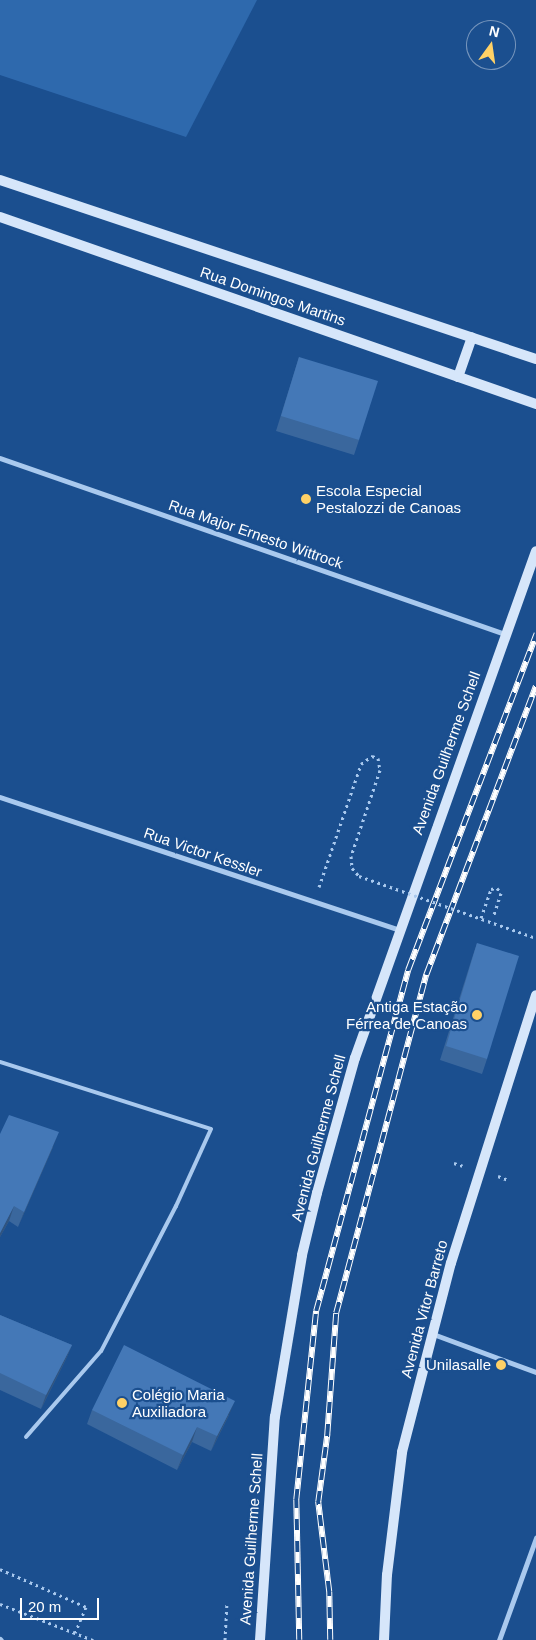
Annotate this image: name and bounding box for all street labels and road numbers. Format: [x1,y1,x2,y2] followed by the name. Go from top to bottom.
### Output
[198,263,348,329] street label: Rua Domingos Martins
[166,496,346,572] street label: Rua Major Ernesto Wittrock
[408,669,484,837] street label: Avenida Guilherme Schell
[141,823,265,881] street label: Rua Victor Kessler
[287,1052,349,1224] street label: Avenida Guilherme Schell
[397,1238,451,1380] street label: Avenida Vitor Barreto
[236,1452,266,1626] street label: Avenida Guilherme Schell

